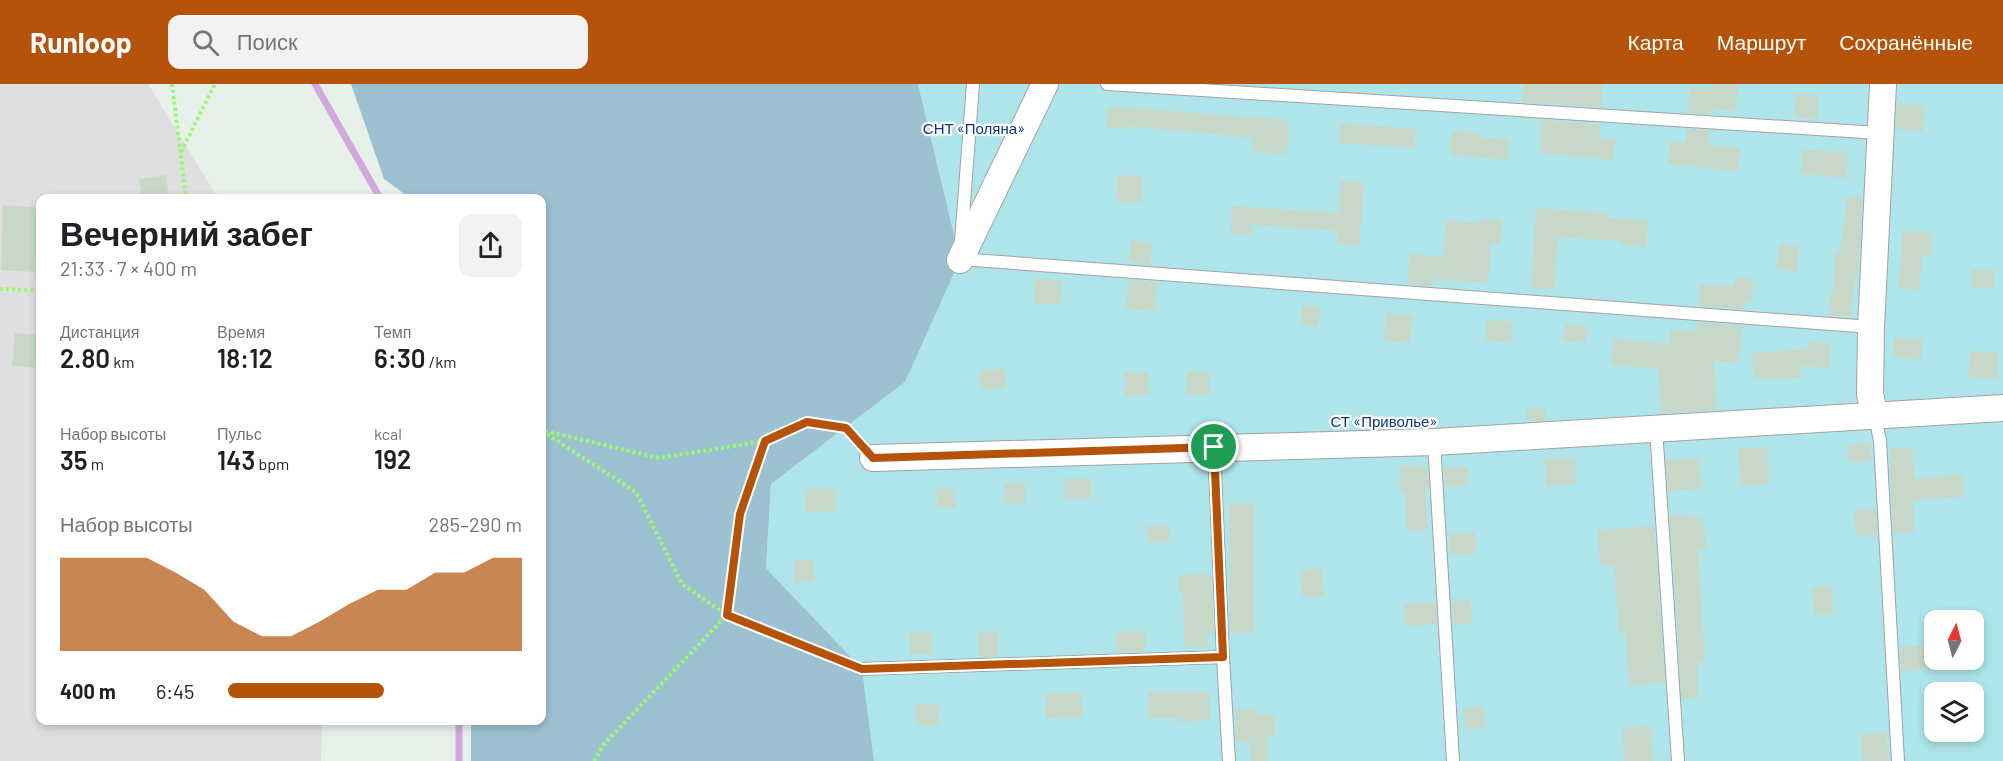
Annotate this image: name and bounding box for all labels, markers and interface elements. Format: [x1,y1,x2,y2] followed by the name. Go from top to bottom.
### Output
[168,15,588,69] search box
[30,25,132,59] text: Runloop
[189,26,222,59] icon: search
[237,28,298,54] text: Поиск
[1628,29,1684,54] text: Карта
[1717,29,1806,54] text: Маршрут
[1839,29,1973,54] text: Сохранённые
[923,119,1025,137] park label: СНТ «Поляна»
[60,213,313,253] text: Вечерний забег
[459,214,522,277] button: share
[60,256,197,280] text: 21:33 · 7 × 400 m
[60,322,139,341] text: Дистанция
[217,322,265,341] text: Время
[374,322,411,341] text: Темп
[60,342,110,373] text: 2.80
[217,342,273,373] text: 18:12
[374,342,426,373] text: 6:30
[110,352,135,371] text: km
[426,352,456,371] text: /km
[1331,412,1437,430] park label: СТ «Приволье»
[1188,421,1239,472] pin
[60,424,166,443] text: Набор высоты
[217,424,262,443] text: Пульс
[374,424,402,443] text: kcal
[1197,430,1230,463] icon: arrive
[374,443,411,474] text: 192
[60,444,88,475] text: 35
[217,444,255,475] text: 143
[88,454,104,473] text: m
[255,454,289,473] text: bpm
[60,512,193,536] text: Набор высоты
[429,512,522,536] text: 285–290 m
[1924,610,1984,670] north arrow
[1924,610,1984,742] map controls
[60,679,116,703] text: 400 m
[156,679,194,703] text: 6:45
[1924,682,1984,742] button: layers

